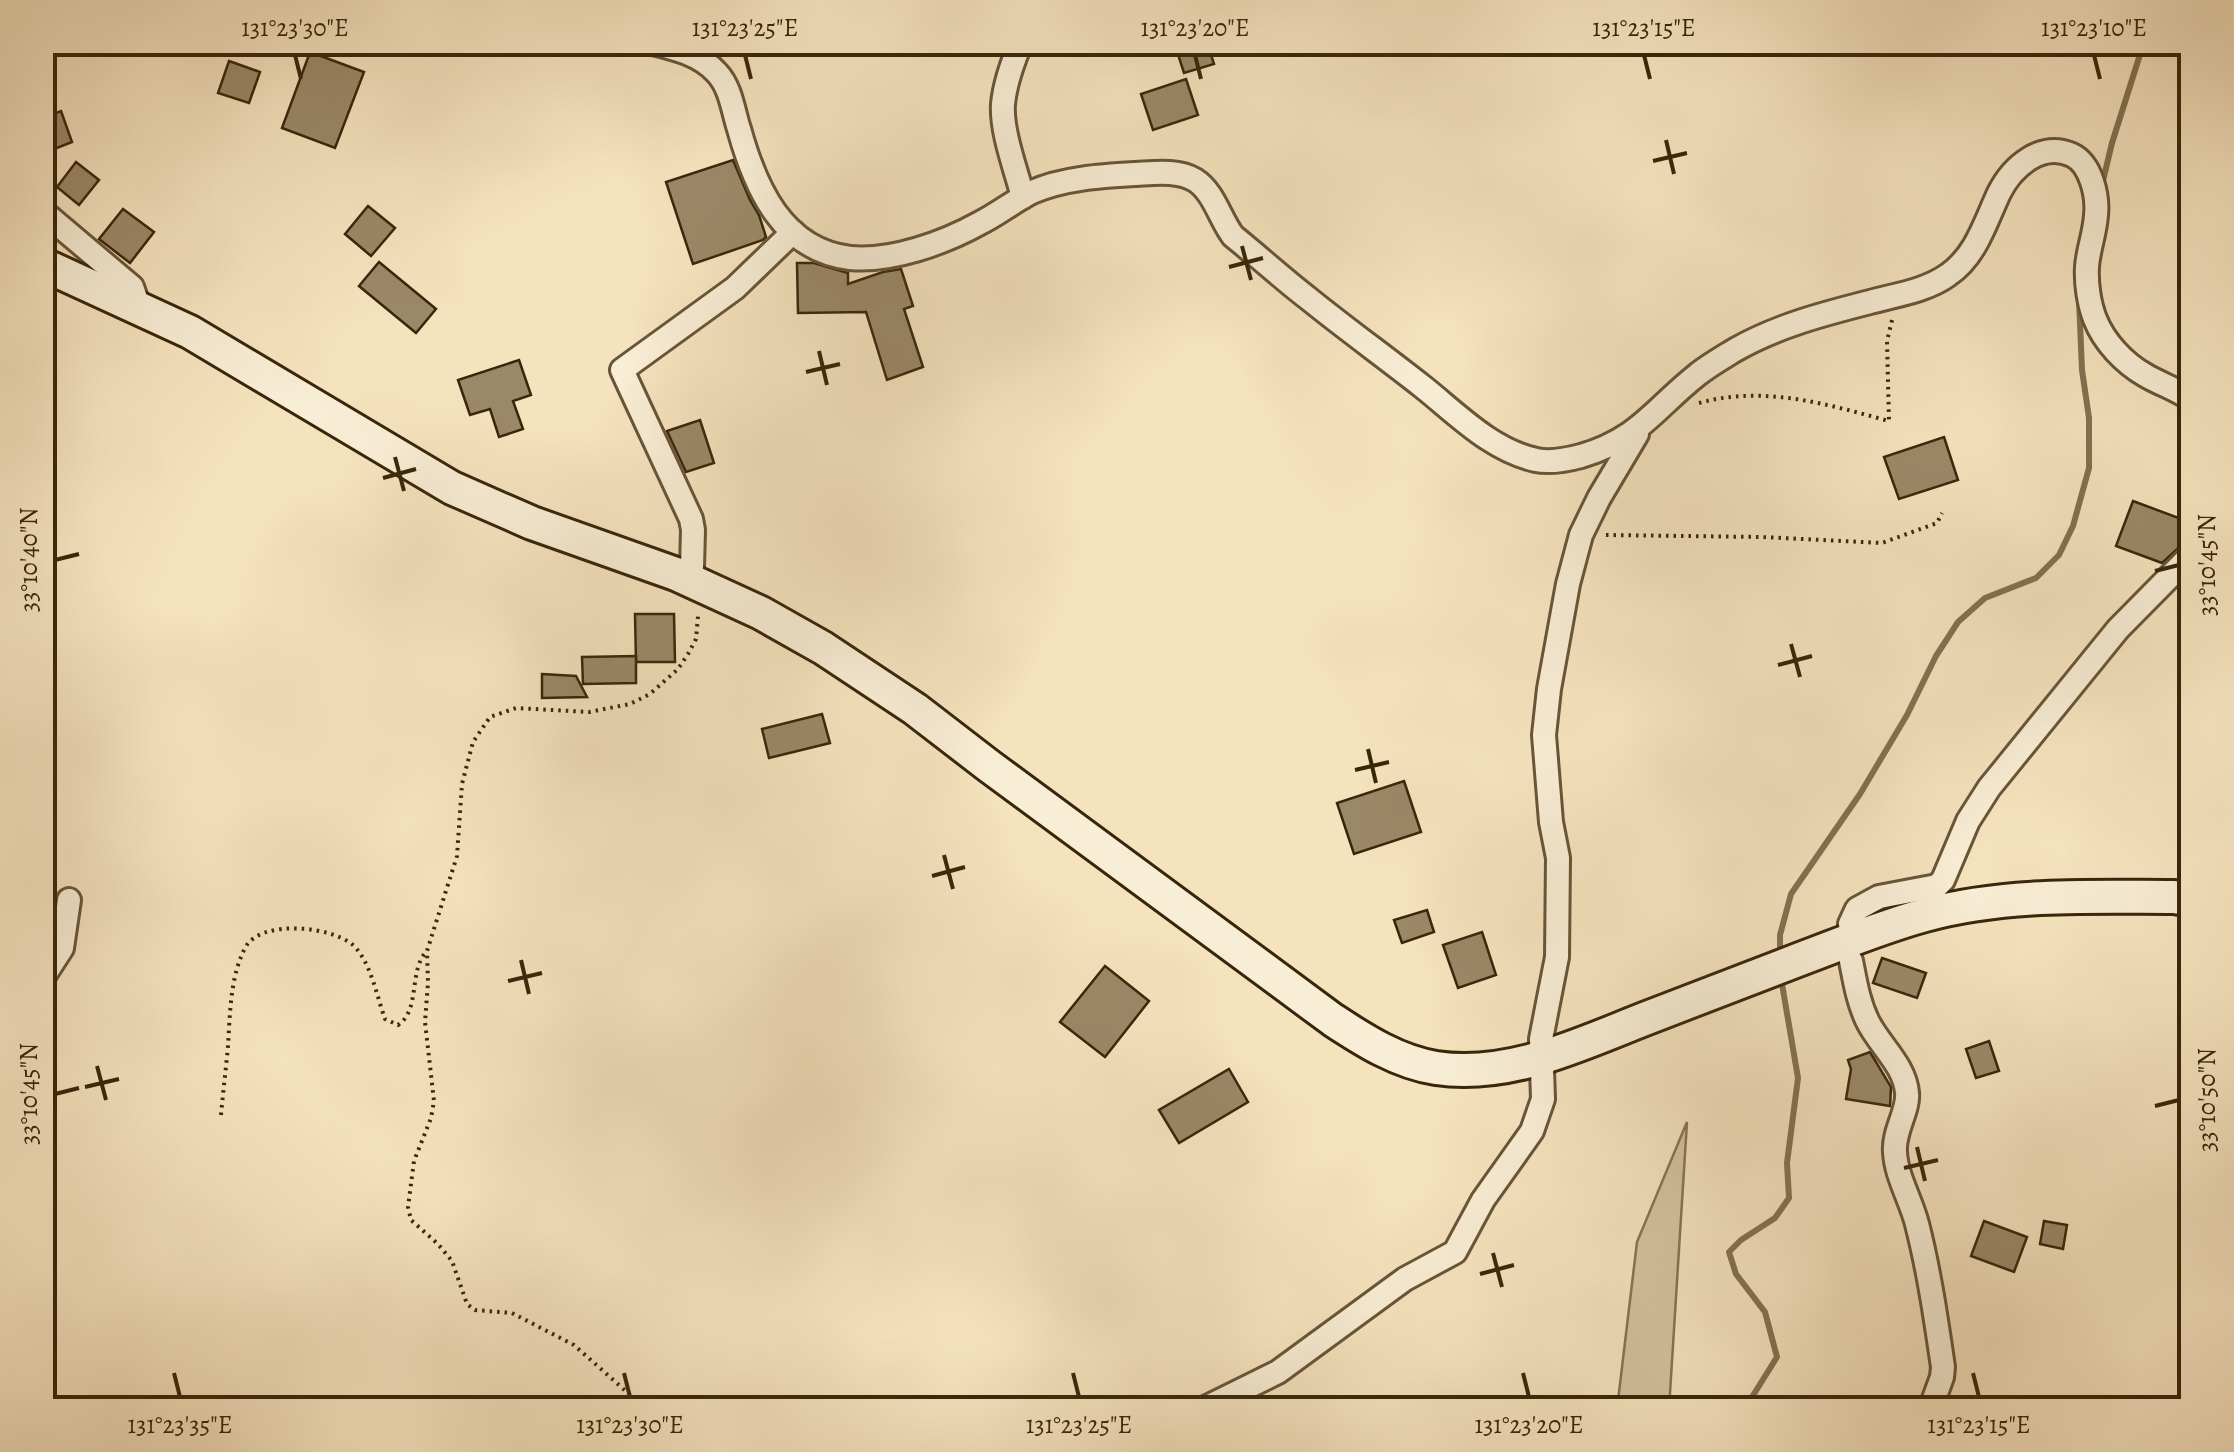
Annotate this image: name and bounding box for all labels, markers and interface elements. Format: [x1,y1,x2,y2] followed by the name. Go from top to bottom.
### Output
[241,11,349,45] text: 131°23'30"E
[692,11,798,45] text: 131°23'25"E
[1140,11,1250,45] text: 131°23'20"E
[1592,11,1696,45] text: 131°23'15"E
[2041,11,2147,45] text: 131°23'10"E
[12,508,46,612] text: 33°10'40"N
[2190,514,2224,616] text: 33°10'45"N
[12,1043,46,1145] text: 33°10'45"N
[2190,1048,2224,1152] text: 33°10'50"N
[127,1408,233,1442] text: 131°23'35"E
[576,1408,684,1442] text: 131°23'30"E
[1026,1408,1132,1442] text: 131°23'25"E
[1474,1408,1584,1442] text: 131°23'20"E
[1927,1408,2031,1442] text: 131°23'15"E

